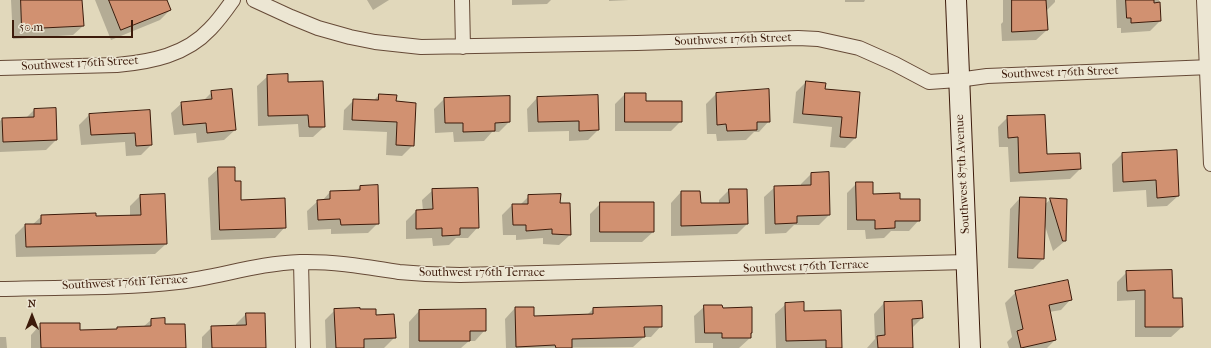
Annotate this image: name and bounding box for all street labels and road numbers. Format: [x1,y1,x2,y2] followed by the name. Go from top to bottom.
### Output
[674,31,792,49] street label: Southwest 176th Street
[21,54,139,74] street label: Southwest 176th Street
[1001,64,1119,82] street label: Southwest 176th Street
[953,114,973,234] street label: Southwest 87th Avenue
[743,258,869,276] street label: Southwest 176th Terrace
[419,266,545,280] street label: Southwest 176th Terrace
[62,273,188,293] street label: Southwest 176th Terrace

